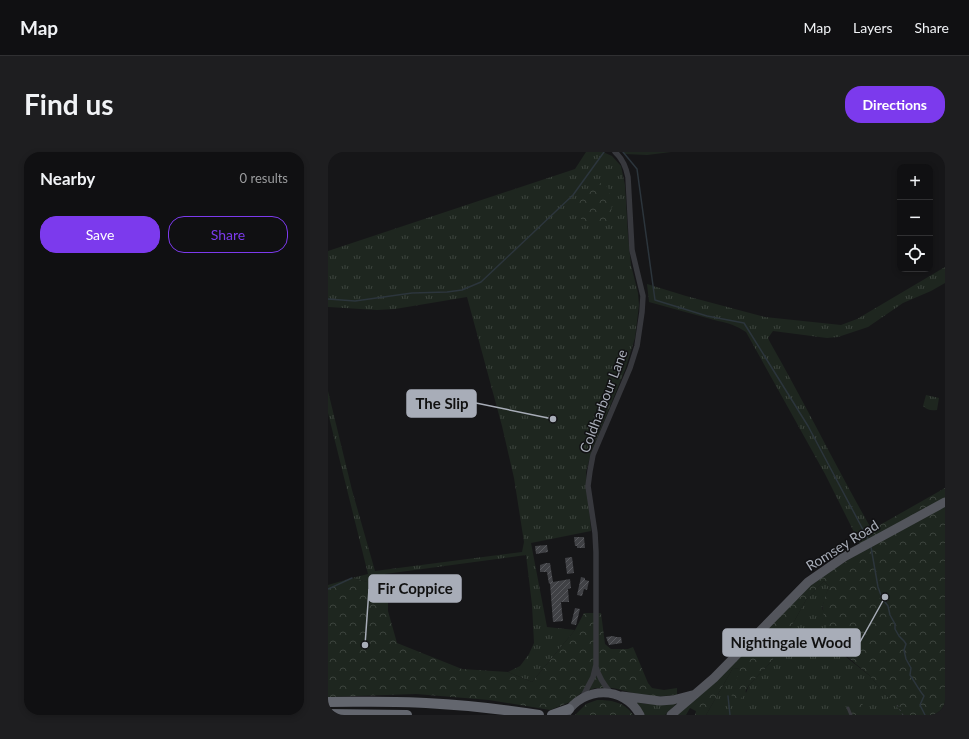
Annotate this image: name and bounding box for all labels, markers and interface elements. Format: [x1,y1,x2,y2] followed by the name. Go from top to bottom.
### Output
[20,16,58,39] text: Map
[803,19,831,36] text: Map
[853,19,893,36] text: Layers
[915,19,949,36] text: Share
[845,86,945,123] button: Directions
[24,87,114,121] text: Find us
[897,164,933,272] map controls
[897,164,933,200] button: +
[40,168,95,189] text: Nearby
[240,170,288,186] text: 0 results
[897,200,933,236] button: −
[40,216,160,253] button: Save
[168,216,288,253] button: Share
[897,236,933,272] button: locate
[575,347,631,455] street label: Coldharbour Lane
[407,390,476,417] callout: The Slip
[415,394,469,412] text: The Slip
[802,516,882,574] street label: Romsey Road
[369,575,461,602] callout: Fir Coppice
[377,579,453,597] text: Fir Coppice
[723,629,860,656] callout: Nightingale Wood
[730,633,852,651] text: Nightingale Wood

